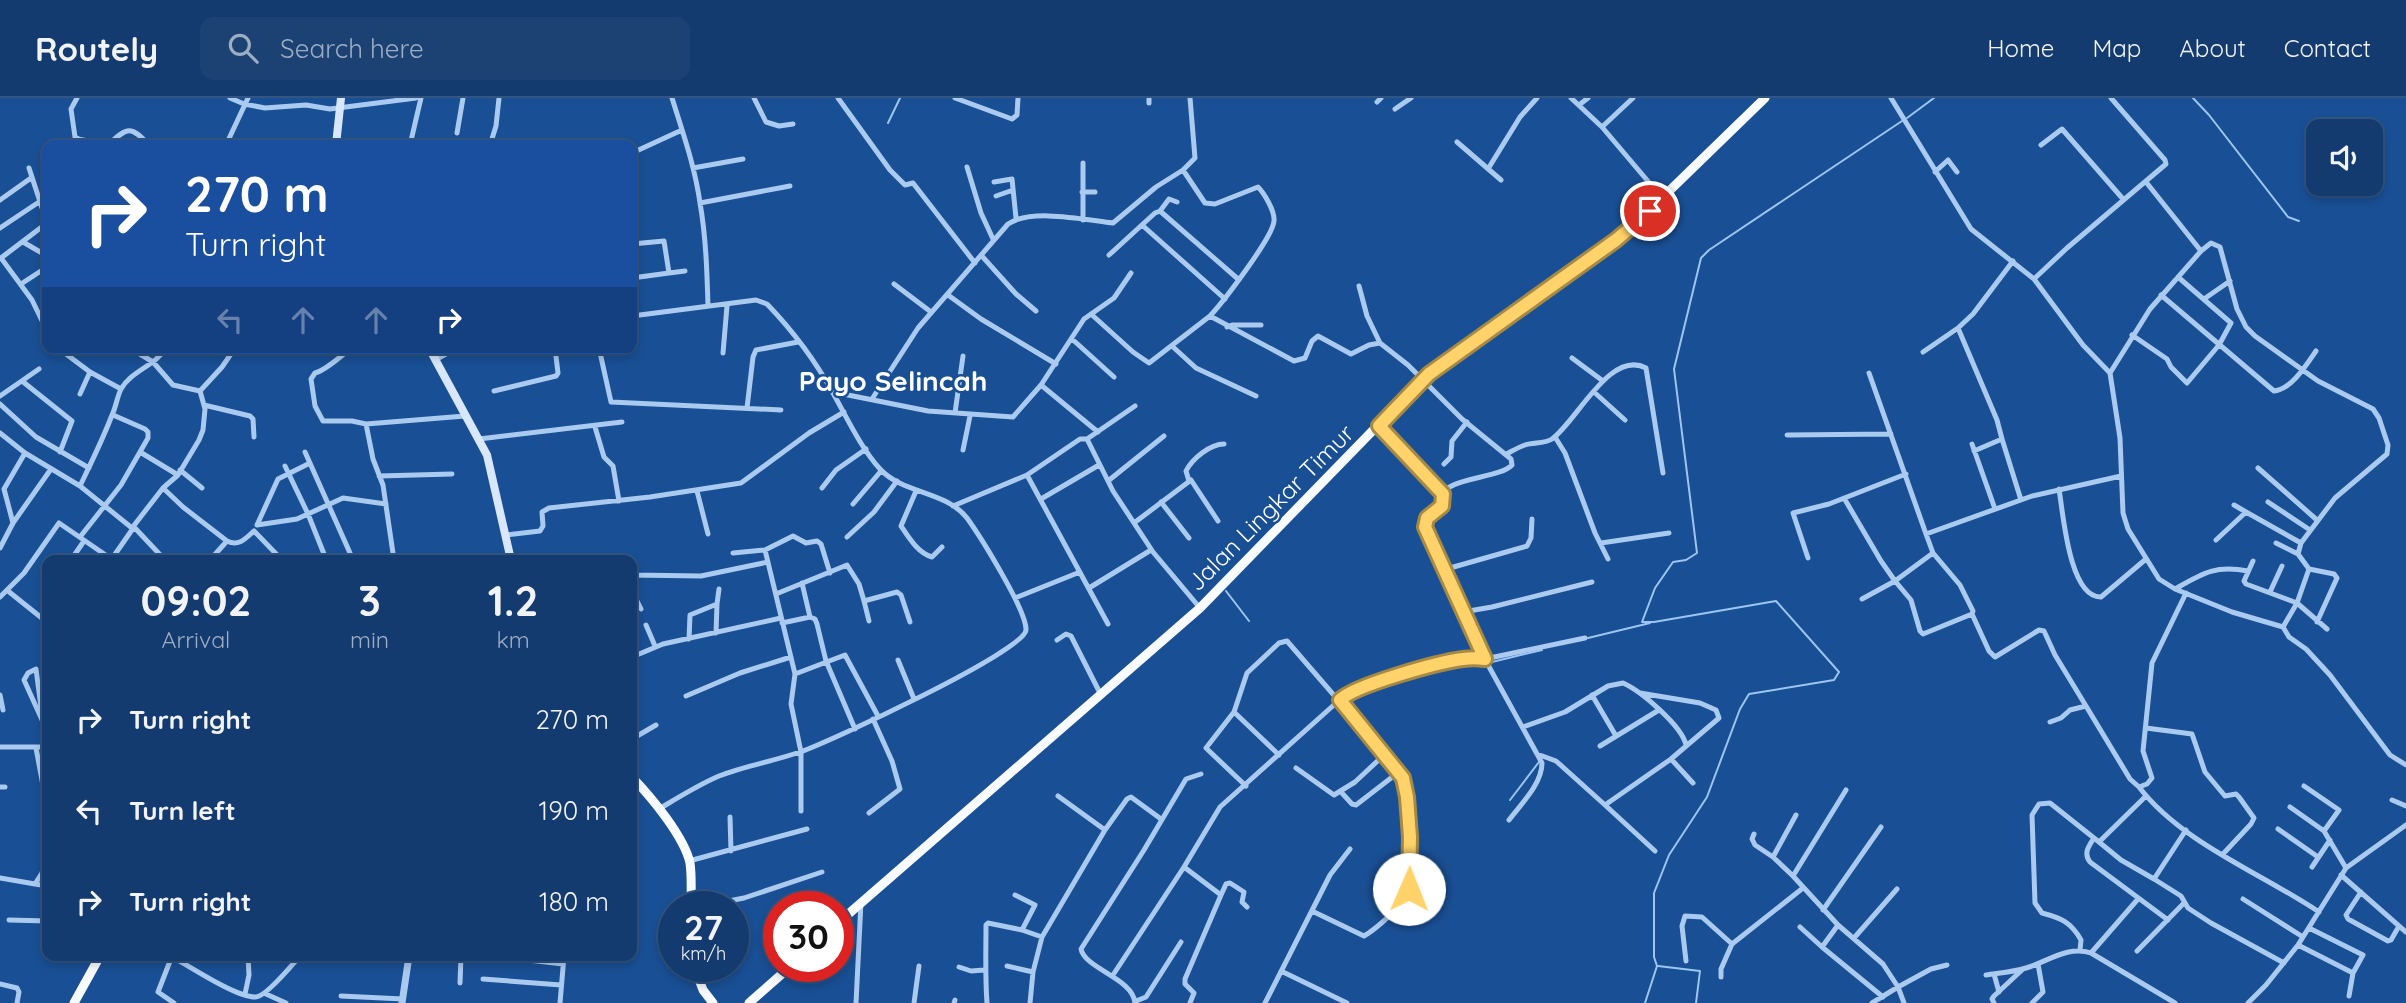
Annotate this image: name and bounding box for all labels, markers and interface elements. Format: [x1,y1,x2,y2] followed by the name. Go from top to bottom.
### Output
[200,17,690,80] search box
[35,28,158,69] text: Routely
[224,29,262,67] icon: search
[280,32,424,65] text: Search here
[1987,33,2054,63] text: Home
[2092,33,2141,63] text: Map
[2179,33,2246,63] text: About
[2284,33,2371,63] text: Contact
[2306,119,2383,196] map controls
[2306,119,2383,196] button: sound
[185,163,329,224] text: 270 m
[70,168,161,259] icon: right
[1620,181,1680,241] pin
[1631,192,1669,230] icon: arrive
[185,224,326,264] text: Turn right
[211,301,249,339] icon: left
[284,301,322,339] icon: ahead
[357,301,395,339] icon: ahead
[430,301,468,339] icon: right
[799,363,987,398] district label: Payo Selincah
[1181,418,1360,597] street label: Jalan Lingkar Timur
[141,574,251,627] text: 09:02
[358,574,381,627] text: 3
[488,574,538,627] text: 1.2
[162,625,230,654] text: Arrival
[350,625,389,654] text: min
[496,625,530,654] text: km
[70,701,108,739] icon: right
[129,703,251,736] text: Turn right
[535,703,609,736] text: 270 m
[70,792,108,830] icon: left
[129,794,236,827] text: Turn left
[539,794,609,827] text: 190 m
[1372,852,1446,926] position arrow
[70,883,108,921] icon: right
[129,885,251,918] text: Turn right
[539,885,609,918] text: 180 m
[763,891,854,982] speed limit sign: 30
[684,905,723,949] text: 27
[681,942,726,965] text: km/h

